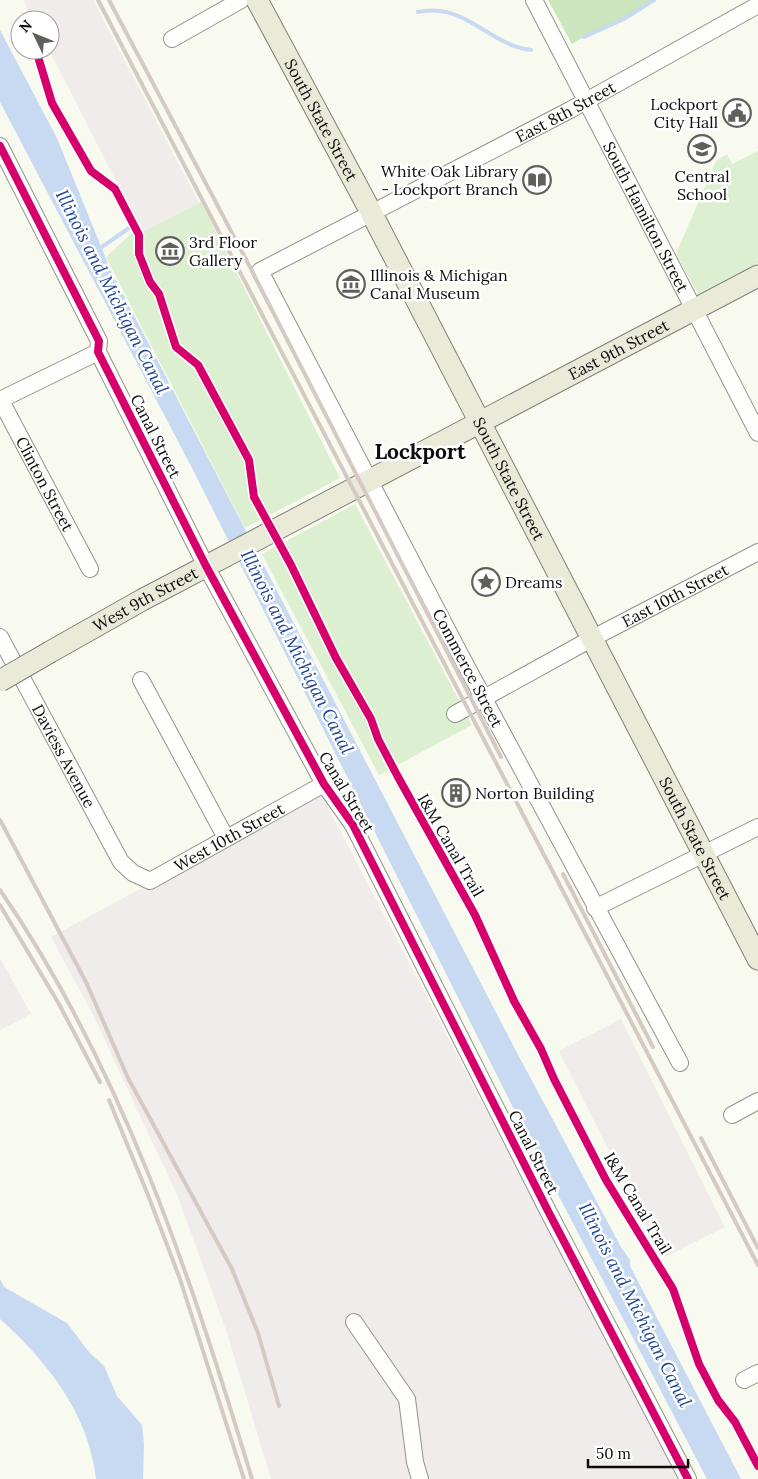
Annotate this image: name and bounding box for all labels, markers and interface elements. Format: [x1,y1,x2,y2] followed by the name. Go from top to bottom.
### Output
[10,10,60,60] north arrow
[15,16,36,36] text: N
[280,55,363,185] street label: South State Street
[512,76,620,147] street label: East 8th Street
[650,94,719,132] place label: Lockport City Hall
[722,98,752,128] public building icon: Lockport City Hall
[687,134,717,164] school or university icon: Central School
[599,138,694,296] street label: South Hamilton Street
[381,161,519,199] place label: White Oak Library - Lockport Branch
[522,165,552,195] library icon: White Oak Library - Lockport Branch
[674,166,730,204] place label: Central School
[51,186,174,398] water label: Illinois and Michigan Canal
[189,232,257,270] place label: 3rd Floor Gallery
[155,236,185,266] museum icon: 3rd Floor Gallery
[370,265,508,303] place label: Illinois & Michigan Canal Museum
[336,269,366,299] museum icon: Illinois & Michigan Canal Museum
[565,314,673,384] street label: East 9th Street
[126,391,186,482] street label: Canal Street
[469,414,550,544] street label: South State Street
[12,433,79,535] street label: Clinton Street
[374,438,466,465] district label: Lockport
[236,546,359,758] water label: Illinois and Michigan Canal
[618,559,732,631] street label: East 10th Street
[89,562,202,636] street label: West 9th Street
[471,567,501,597] place icon: Dreams
[505,572,562,592] place label: Dreams
[428,605,508,731] street label: Commerce Street
[28,701,100,811] street label: Daviess Avenue
[315,748,380,837] street label: Canal Street
[655,773,736,904] street label: South State Street
[441,778,471,808] building icon: Norton Building
[475,783,595,803] place label: Norton Building
[414,790,488,900] street label: I&M Canal Trail
[170,798,288,876] street label: West 10th Street
[504,1107,564,1198] street label: Canal Street
[600,1148,676,1258] street label: I&M Canal Trail
[574,1199,697,1411] water label: Illinois and Michigan Canal
[588,1436,688,1468] scale bar
[596,1444,631,1463] text: 50 m

